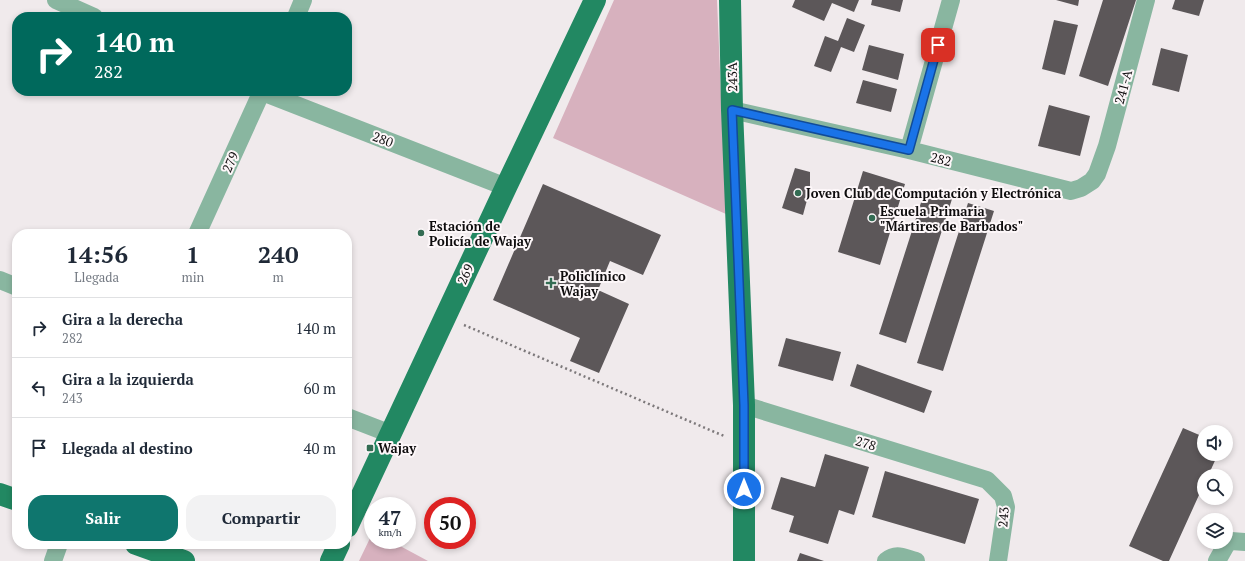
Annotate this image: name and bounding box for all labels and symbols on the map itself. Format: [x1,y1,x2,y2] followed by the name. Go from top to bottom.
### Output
[921,28,955,62] pin
[723,62,741,92] street label: 243A
[1110,68,1136,106] street label: 241-A
[370,127,396,151] street label: 280
[929,148,953,170] street label: 282
[218,149,242,175] street label: 279
[806,184,1062,202] place label: Joven Club de Computación y Electrónica
[793,188,803,198] marker: Joven Club de Computación y Electrónica
[880,202,1023,235] place label: Escuela Primaria "Mártires de Barbados"
[867,213,877,223] marker: Escuela Primaria "Mártires de Barbados"
[429,217,532,250] place label: Estación de Policía de Wajay
[416,228,426,238] marker: Estación de Policía de Wajay
[452,261,478,287] street label: 269
[560,267,626,300] place label: Policlínico Wajay
[545,277,557,289] marker: Policlínico Wajay
[853,431,879,455] street label: 278
[378,439,417,457] place label: Wajay
[365,443,375,453] marker: Wajay
[723,468,765,510] position arrow
[424,497,476,549] speed limit sign: 50
[993,506,1013,528] street label: 243

